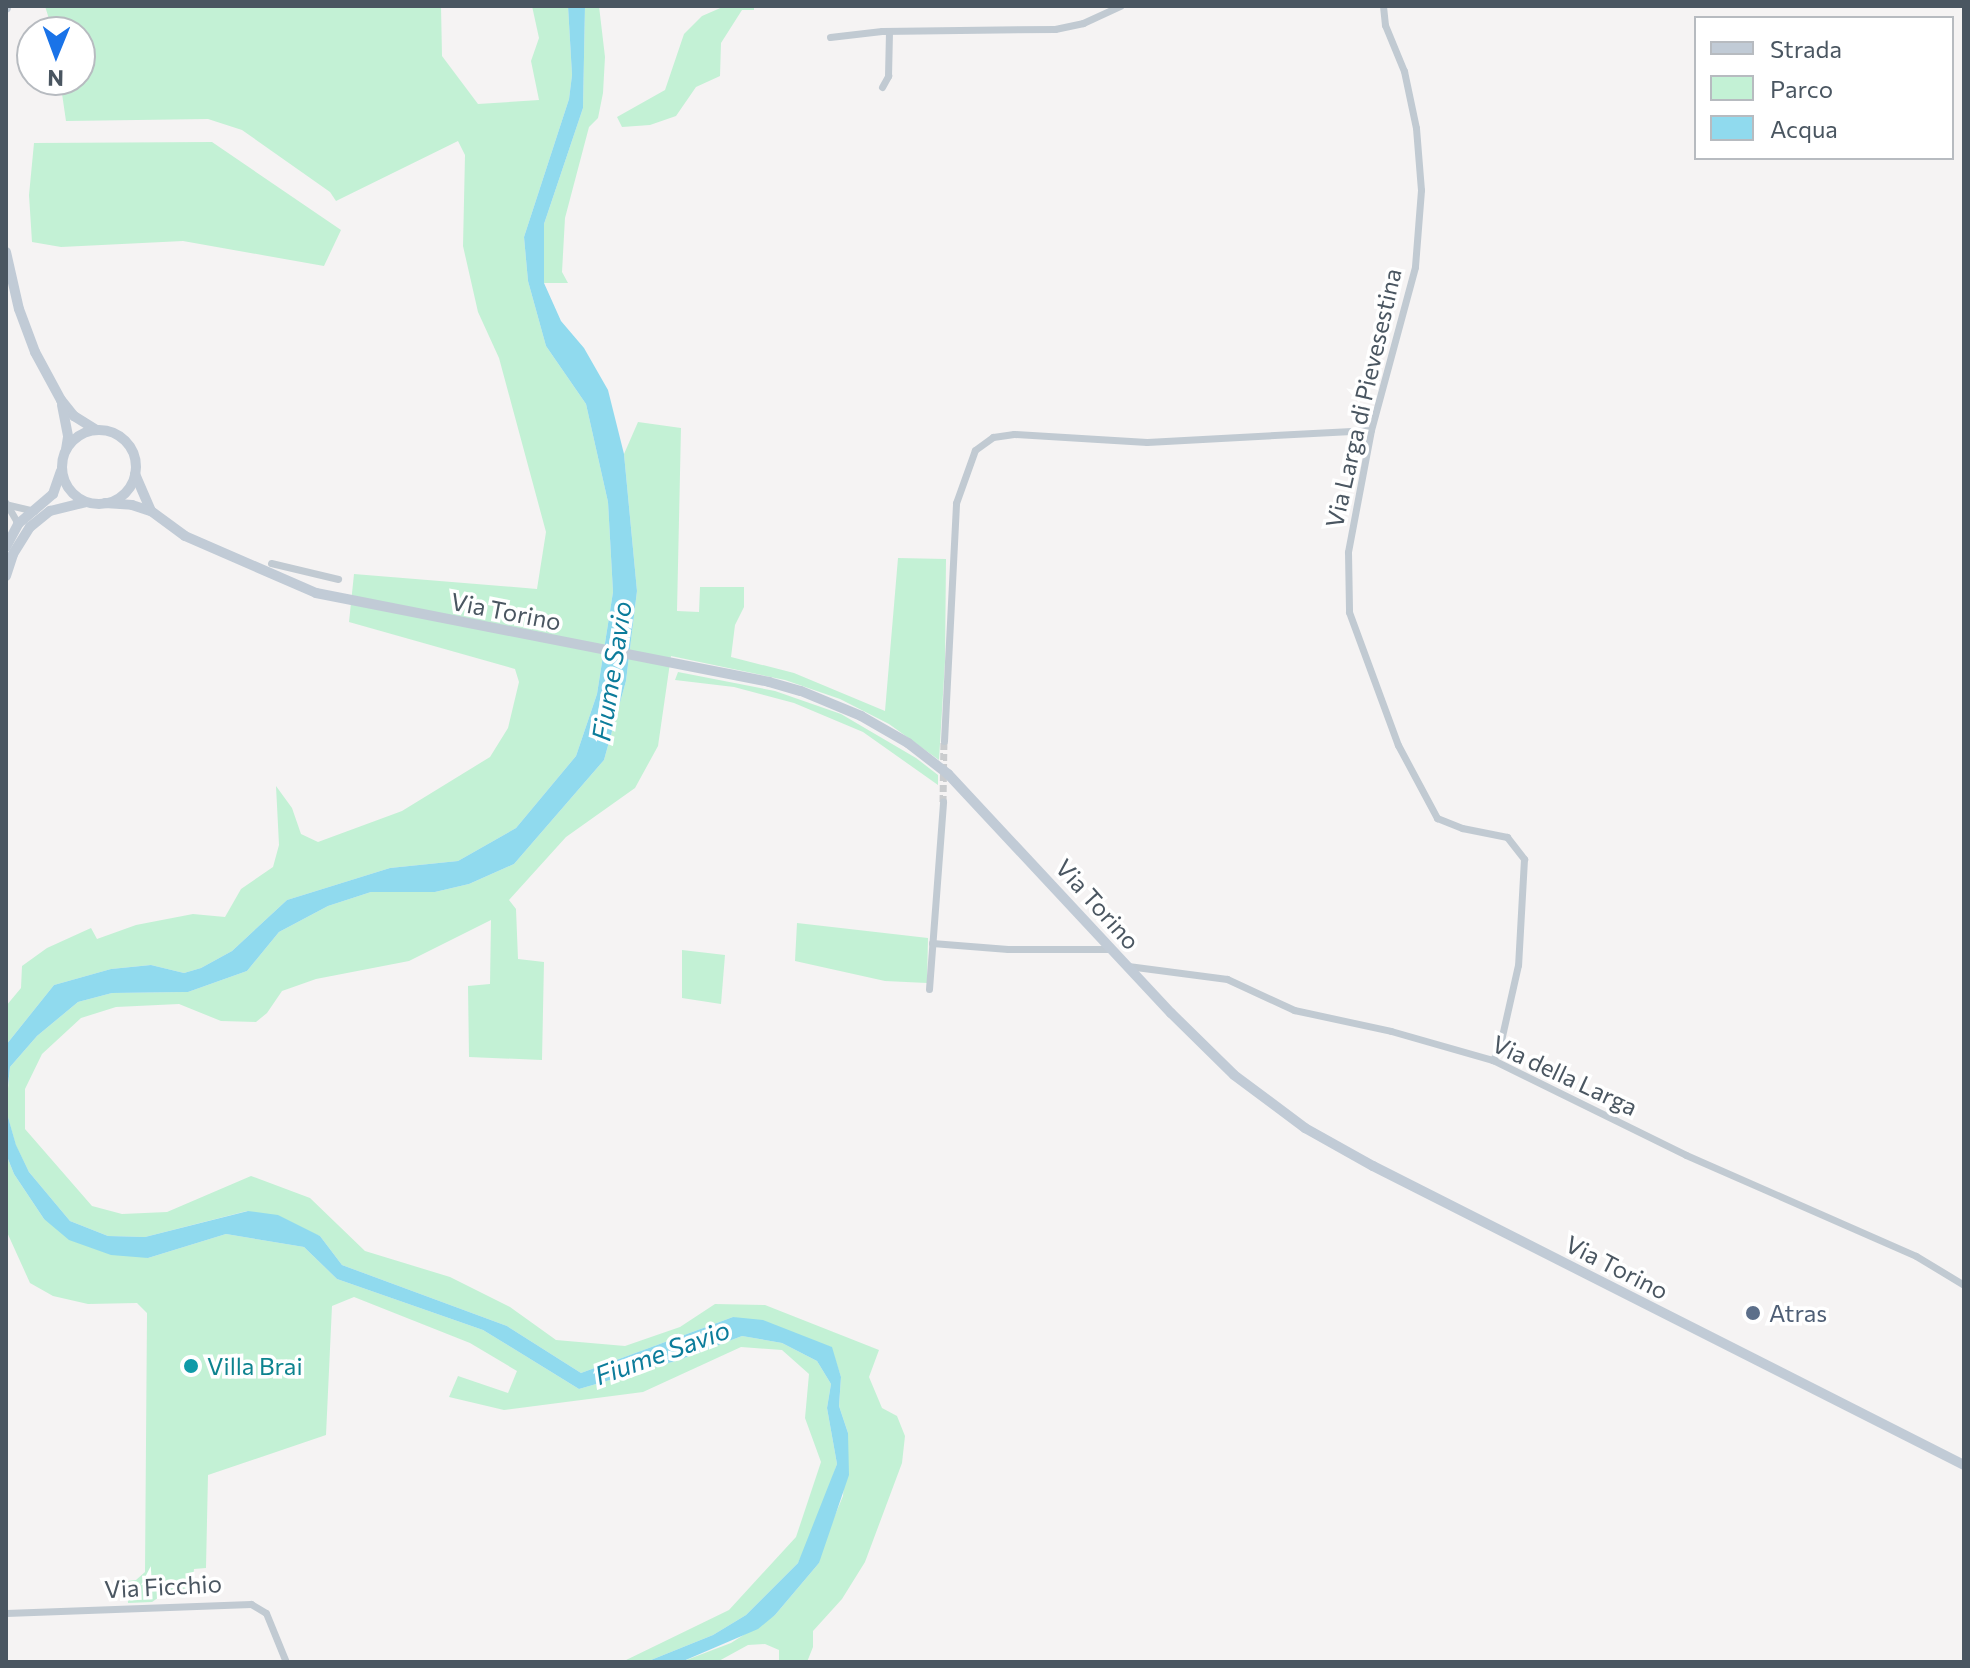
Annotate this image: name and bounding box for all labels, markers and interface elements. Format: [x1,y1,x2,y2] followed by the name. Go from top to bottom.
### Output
[16,16,96,96] north arrow
[1694,16,1954,160] legend
[1770,34,1842,63] text: Strada
[47,65,64,92] text: N
[1770,74,1833,103] text: Parco
[1770,114,1838,143] text: Acqua
[1319,266,1407,530] street label: Via Larga di Pievesestina
[449,586,563,636] street label: Via Torino
[585,599,637,743] water label: Fiume Savio
[1050,853,1146,955] street label: Via Torino
[1488,1029,1642,1121] street label: Via della Larga
[1561,1229,1673,1305] street label: Via Torino
[1769,1299,1827,1327] place label: Atras
[1744,1304,1762,1322] marker: Atras
[590,1313,734,1391] water label: Fiume Savio
[207,1352,303,1380] place label: Villa Brai
[182,1357,200,1375] marker: Villa Brai
[103,1569,223,1603] street label: Via Ficchio

